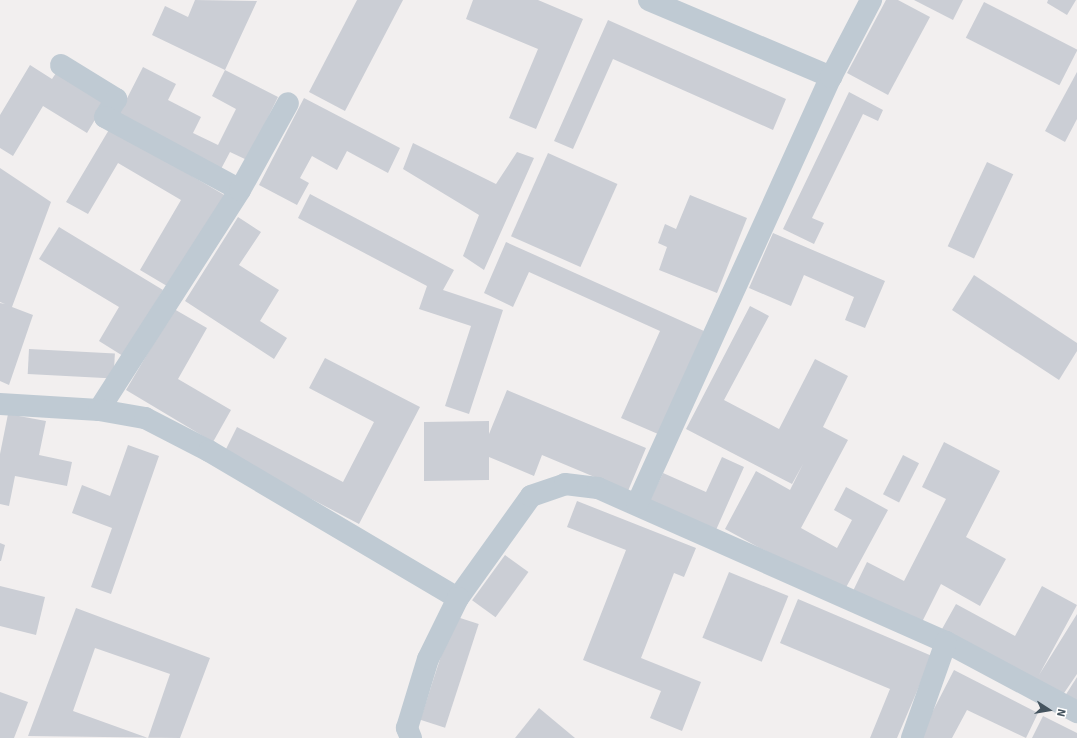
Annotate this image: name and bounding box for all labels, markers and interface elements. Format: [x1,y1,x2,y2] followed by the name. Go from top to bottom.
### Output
[1029,690,1069,730] north arrow
[1054,708,1068,718] text: N

